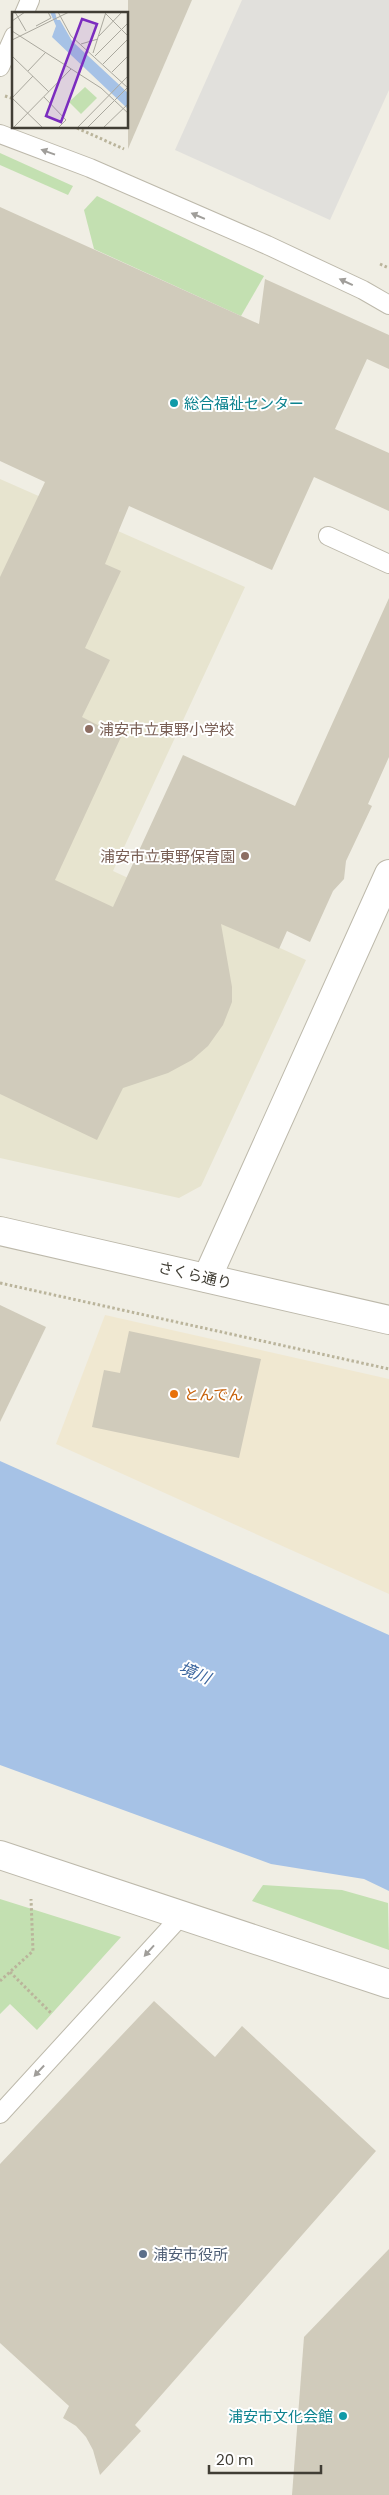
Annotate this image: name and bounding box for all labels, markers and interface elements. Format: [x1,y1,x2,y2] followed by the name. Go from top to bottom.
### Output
[12,12,129,129] inset map
[41,148,56,155] one-way arrow
[190,212,205,220] one-way arrow
[339,278,353,286] one-way arrow
[184,393,304,414] place label: 総合福祉センター
[168,397,180,409] marker: 総合福祉センター
[99,719,234,740] place label: 浦安市立東野小学校
[83,723,95,735] marker: 浦安市立東野小学校
[100,846,235,867] place label: 浦安市立東野保育園
[239,850,251,862] marker: 浦安市立東野保育園
[156,1256,234,1294] street label: さくら通り
[184,1384,243,1405] place label: とんでん
[168,1388,180,1400] marker: とんでん
[176,1656,216,1691] water label: 境川
[143,1945,155,1957] one-way arrow
[34,2065,45,2078] one-way arrow
[153,2244,228,2265] place label: 浦安市役所
[137,2248,149,2260] marker: 浦安市役所
[228,2406,333,2427] place label: 浦安市文化会館
[337,2410,349,2422] marker: 浦安市文化会館
[209,2442,322,2474] scale bar
[216,2449,254,2470] text: 20 m

